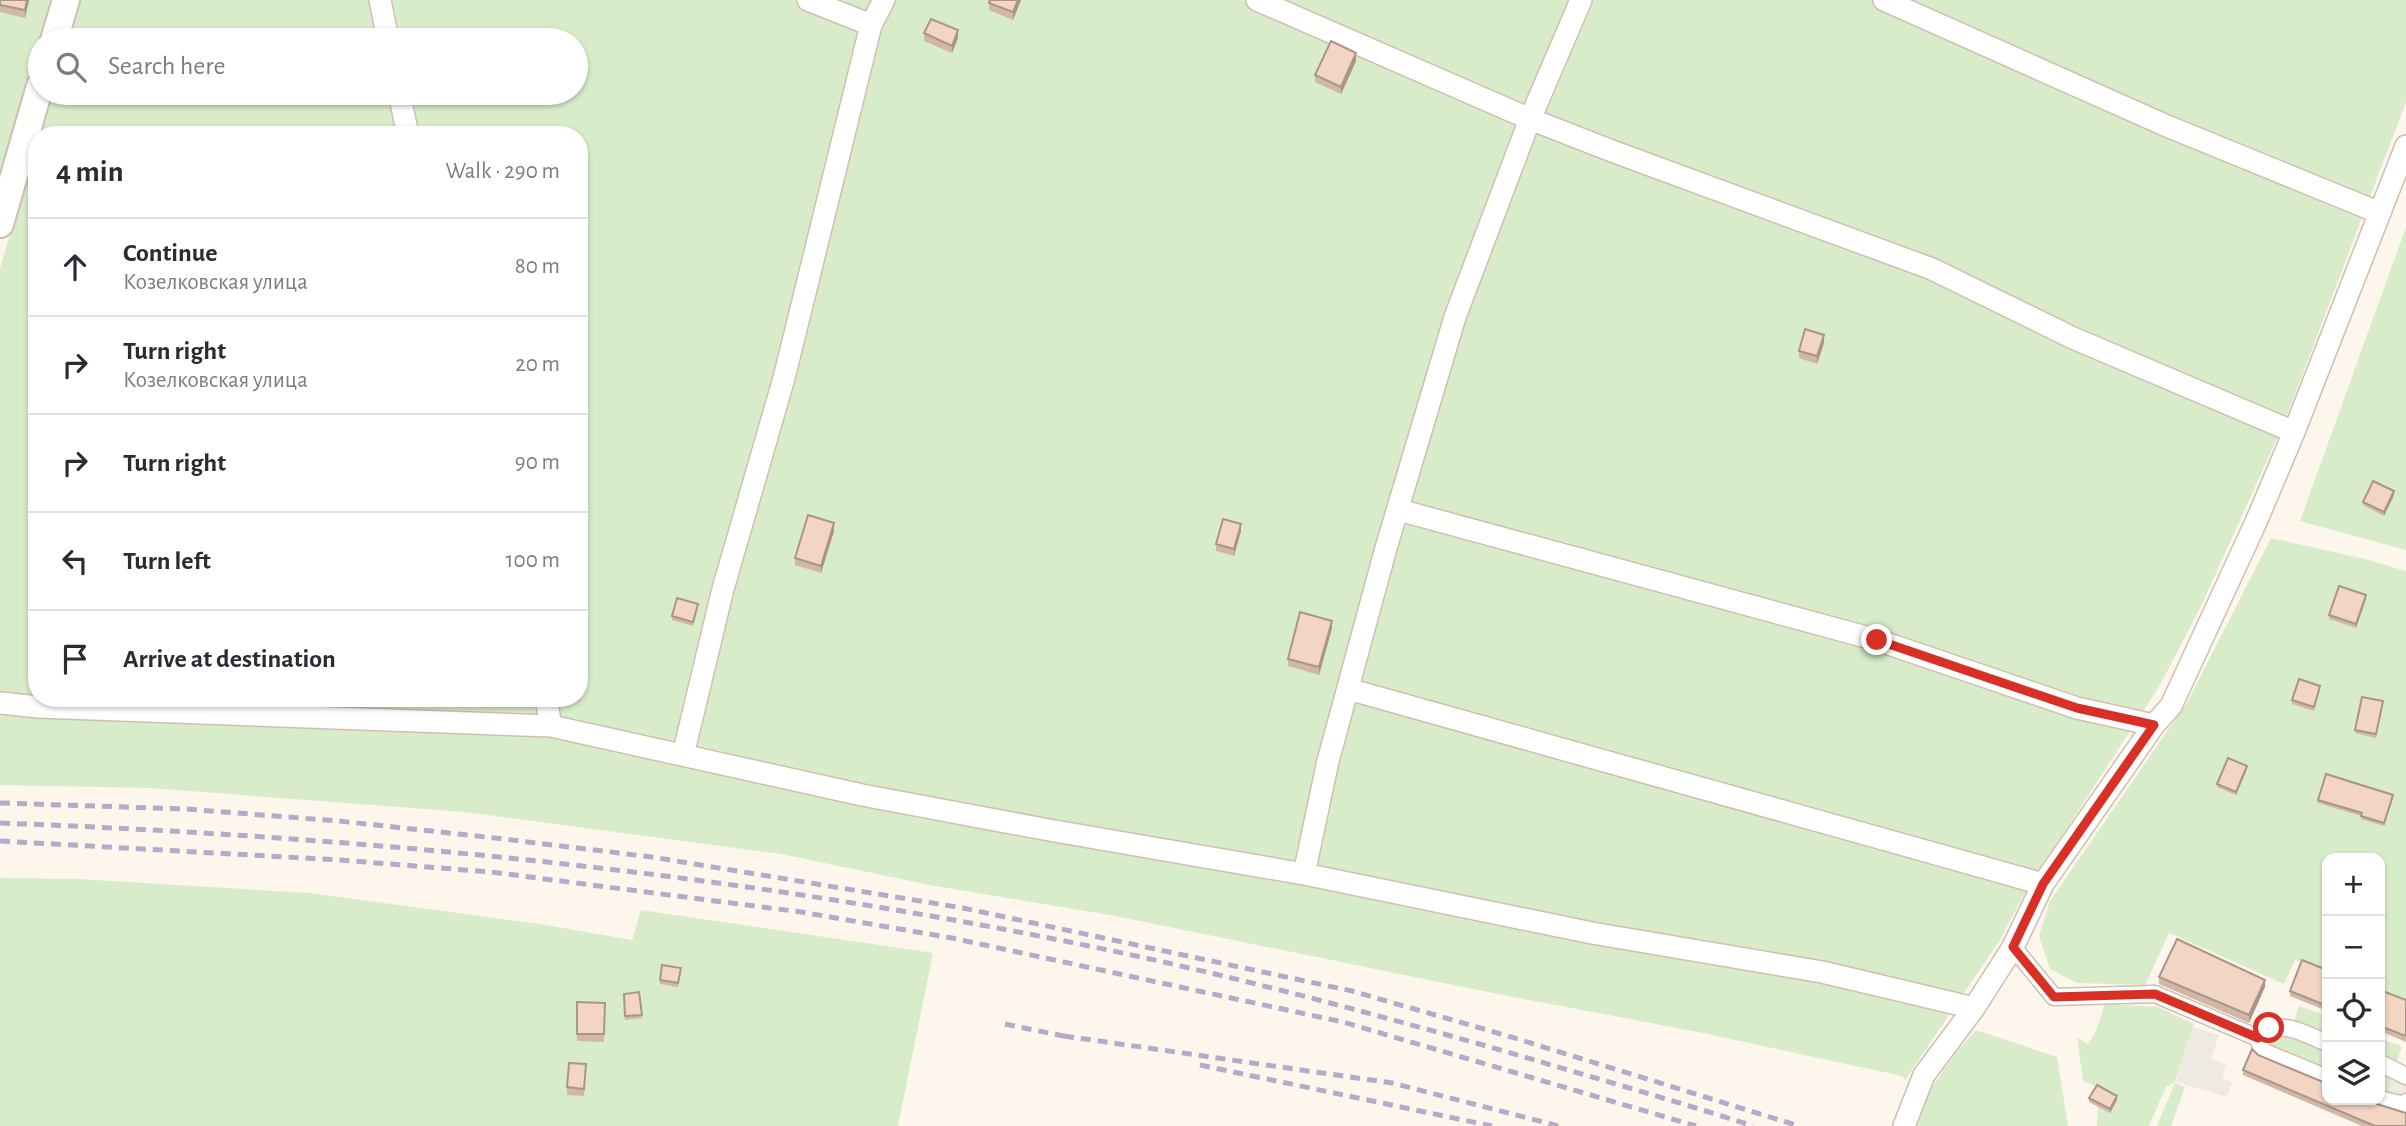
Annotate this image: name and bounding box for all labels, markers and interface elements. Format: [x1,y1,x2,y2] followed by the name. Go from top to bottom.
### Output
[28,28,588,105] search box
[52,48,90,86] icon: search
[108,53,226,79] text: Search here
[56,157,124,187] text: 4 min
[445,160,560,183] text: Walk · 290 m
[123,240,218,266] text: Continue
[56,248,94,286] icon: ahead
[515,255,560,278] text: 80 m
[123,271,308,294] text: Козелковская улица
[123,338,226,364] text: Turn right
[56,346,94,384] icon: right
[515,353,560,376] text: 20 m
[123,369,308,392] text: Козелковская улица
[56,444,94,482] icon: right
[123,450,226,476] text: Turn right
[515,451,560,474] text: 90 m
[56,542,94,580] icon: left
[123,548,211,574] text: Turn left
[506,549,560,572] text: 100 m
[1861,624,1892,655] route end
[56,640,94,678] icon: arrive
[123,646,336,672] text: Arrive at destination
[2322,853,2385,1105] map controls
[2322,853,2385,916] button: +
[2322,916,2385,979] button: −
[2322,979,2385,1042] button: locate
[2253,1012,2284,1043] route start
[2322,1042,2385,1105] button: layers

